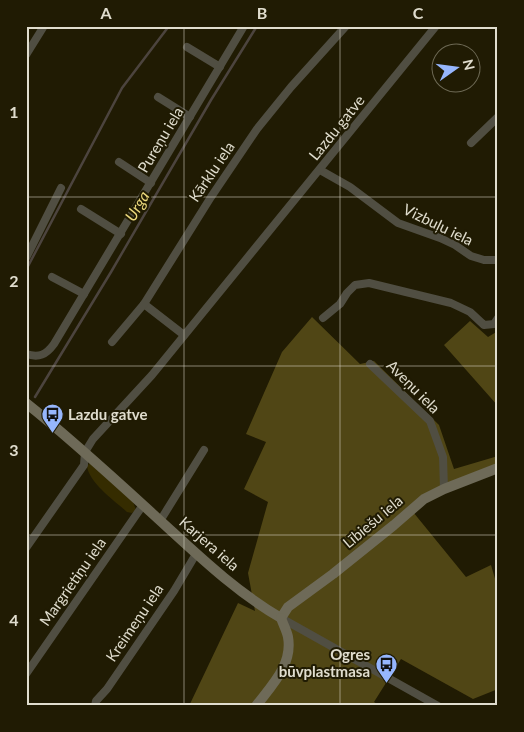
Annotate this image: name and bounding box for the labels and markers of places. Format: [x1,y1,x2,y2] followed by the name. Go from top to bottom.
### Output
[40,403,64,434] bus stop icon: Lazdu gatve
[68,405,148,423] place label: Lazdu gatve
[279,645,370,680] place label: Ogres būvplastmasa
[374,652,398,683] bus stop icon: Ogres būvplastmasa

